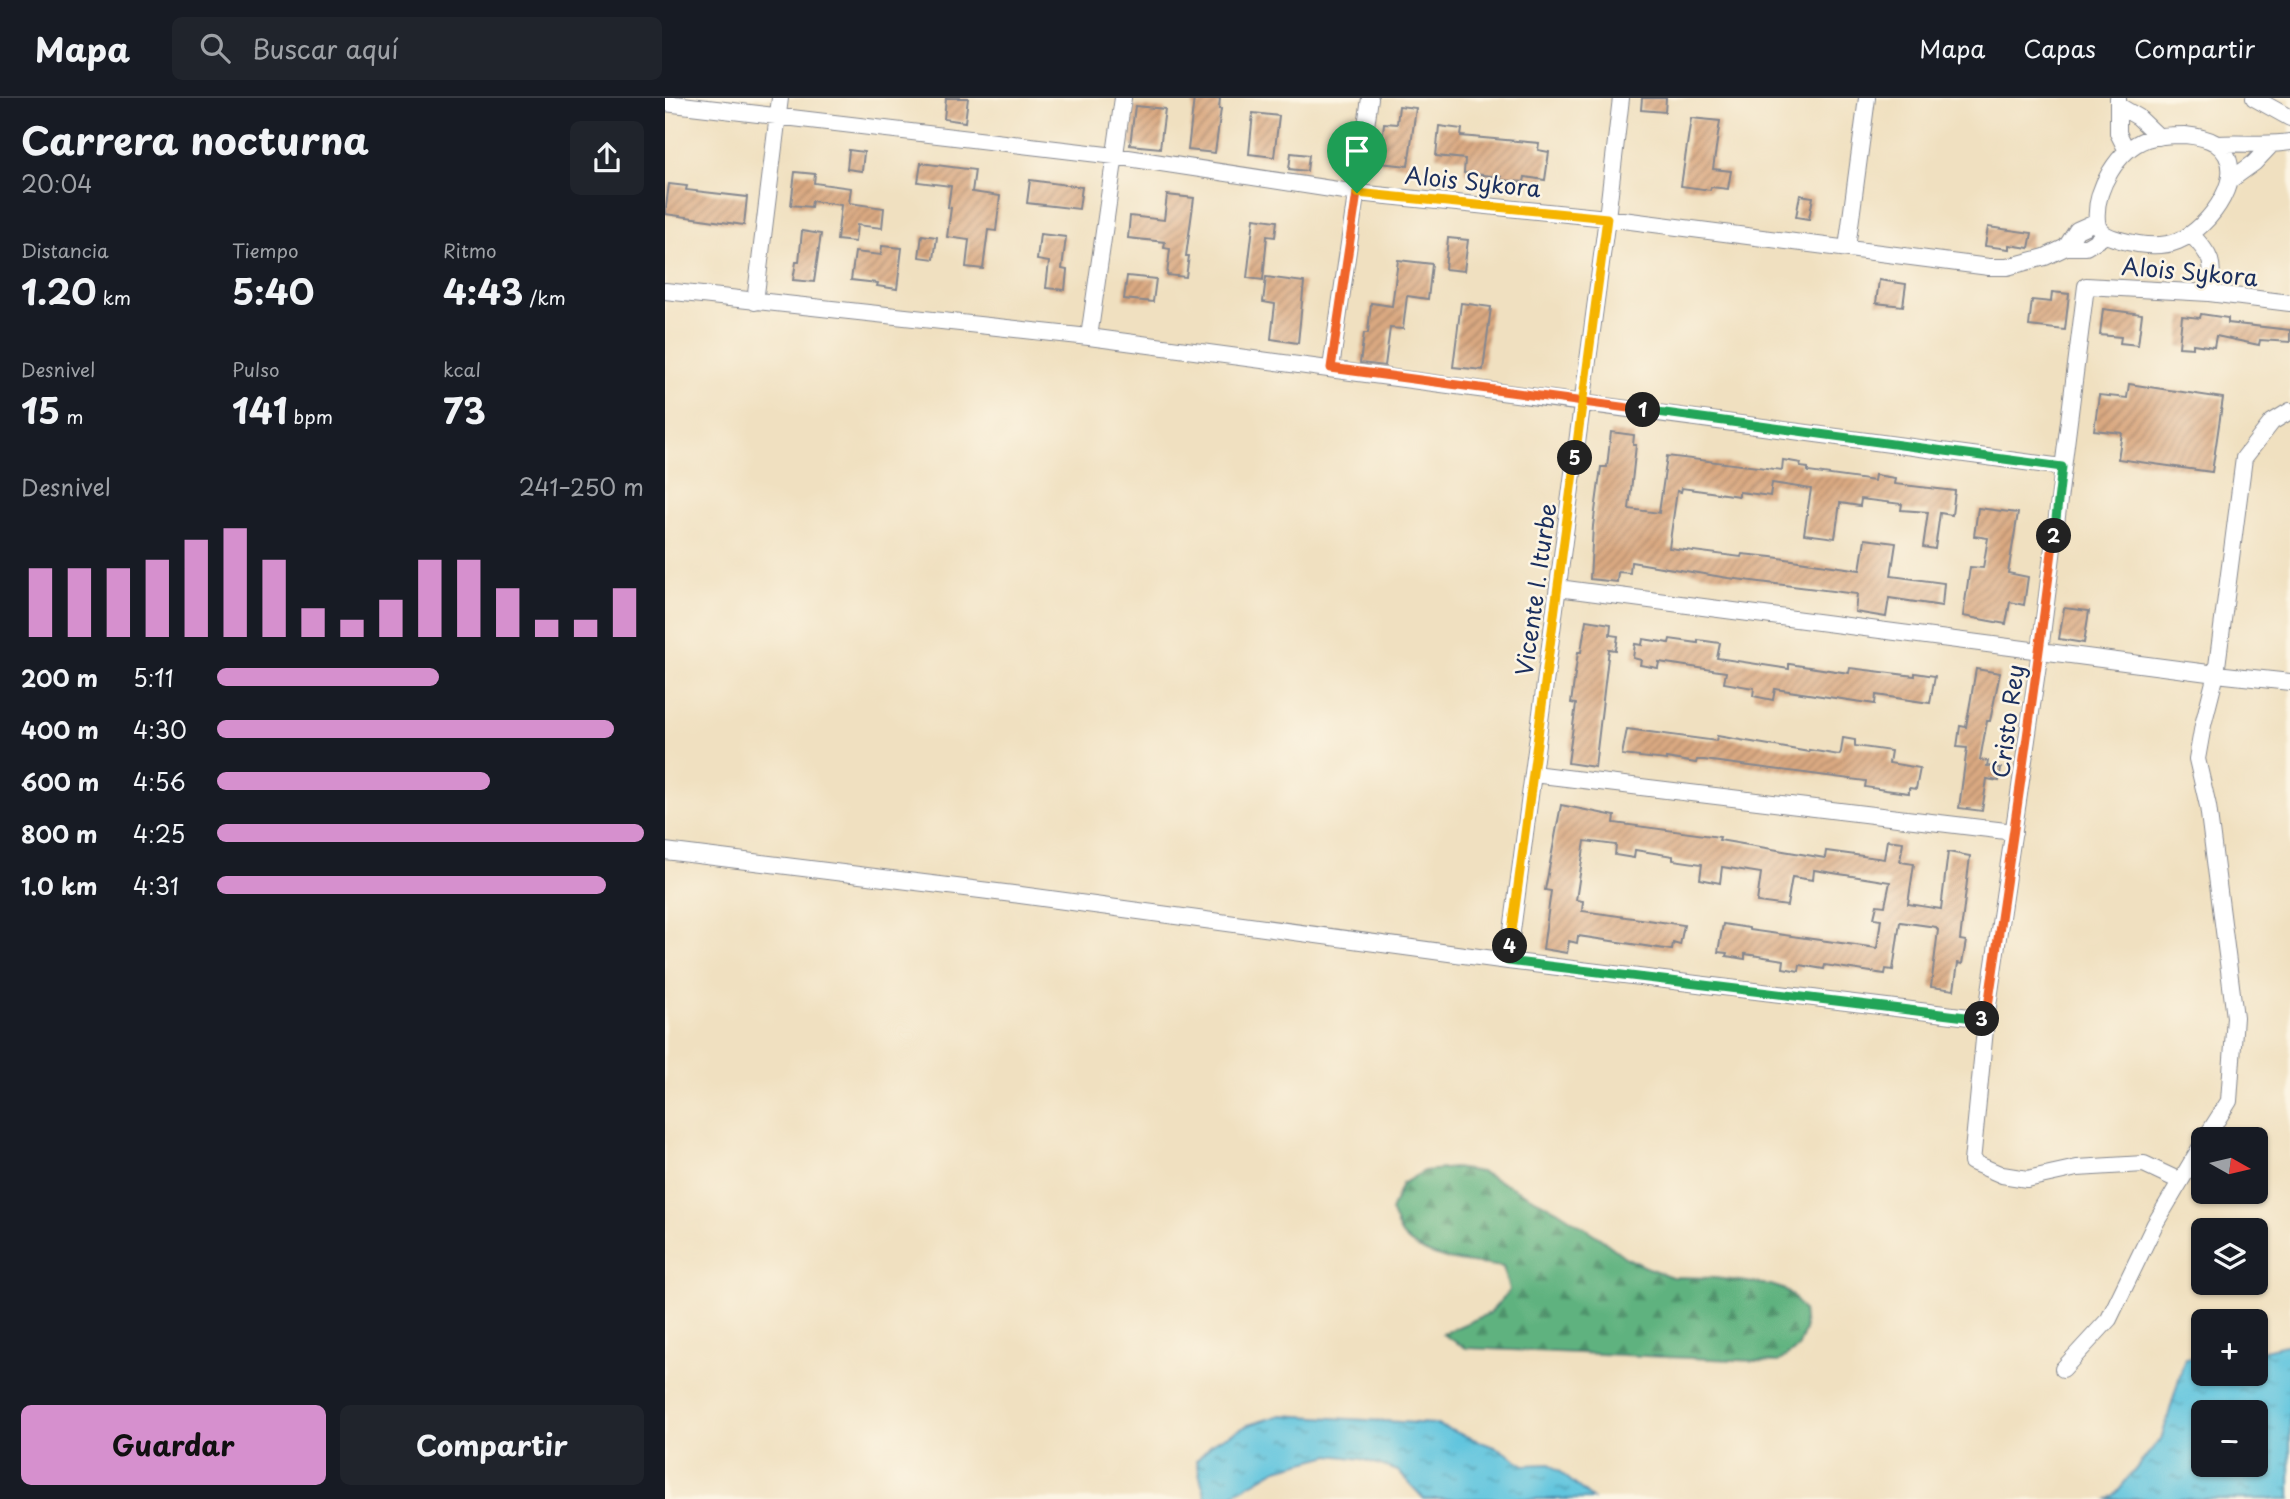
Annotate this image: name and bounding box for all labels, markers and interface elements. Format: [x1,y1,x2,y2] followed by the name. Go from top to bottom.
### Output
[172,17,662,80] search box
[35,23,130,73] text: Mapa
[196,29,234,67] icon: search
[252,29,398,68] text: Buscar aquí
[1919,30,1985,66] text: Mapa
[2023,30,2096,66] text: Capas
[2134,30,2255,66] text: Compartir
[21,111,369,168] text: Carrera nocturna
[570,121,644,195] button: share
[1327,121,1387,193] pin
[1338,132,1376,170] icon: arrive
[1403,156,1543,206] street label: Alois Sykora
[21,166,92,201] text: 20:04
[21,236,109,264] text: Distancia
[232,236,299,264] text: Tiempo
[443,236,497,264] text: Ritmo
[2120,248,2260,294] street label: Alois Sykora
[21,264,96,317] text: 1.20
[232,264,314,317] text: 5:40
[443,264,523,317] text: 4:43
[96,283,131,311] text: km
[523,283,566,311] text: /km
[21,355,95,383] text: Desnivel
[232,355,280,383] text: Pulso
[443,355,481,383] text: kcal
[21,383,60,436] text: 15
[232,383,287,436] text: 141
[443,383,486,436] text: 73
[1625,392,1661,428] pin: 1
[1638,395,1647,423] text: 1
[60,402,84,430] text: m
[287,402,333,430] text: bpm
[1557,440,1593,476] pin: 5
[1568,443,1581,471] text: 5
[21,469,111,504] text: Desnivel
[519,469,644,504] text: 241–250 m
[1506,500,1564,678] street label: Vicente I. Iturbe
[2037,518,2071,554] pin: 2
[2047,521,2060,549] text: 2
[21,660,98,695] text: 200 m
[133,660,174,695] text: 5:11
[1982,662,2032,780] street label: Cristo Rey
[21,712,99,747] text: 400 m
[133,712,187,747] text: 4:30
[21,764,99,799] text: 600 m
[133,764,186,799] text: 4:56
[21,816,98,851] text: 800 m
[133,816,185,851] text: 4:25
[21,868,98,903] text: 1.0 km
[133,868,179,903] text: 4:31
[1493,928,1527,964] pin: 4
[1503,931,1516,959] text: 4
[1965,1002,1999,1037] pin: 3
[1975,1004,1988,1032] text: 3
[2191,1127,2268,1204] north arrow
[2191,1127,2268,1477] map controls
[2191,1218,2268,1295] button: layers
[2191,1309,2268,1386] button: +
[2191,1400,2268,1477] button: −
[21,1405,326,1485] button: Guardar
[340,1405,644,1485] button: Compartir

